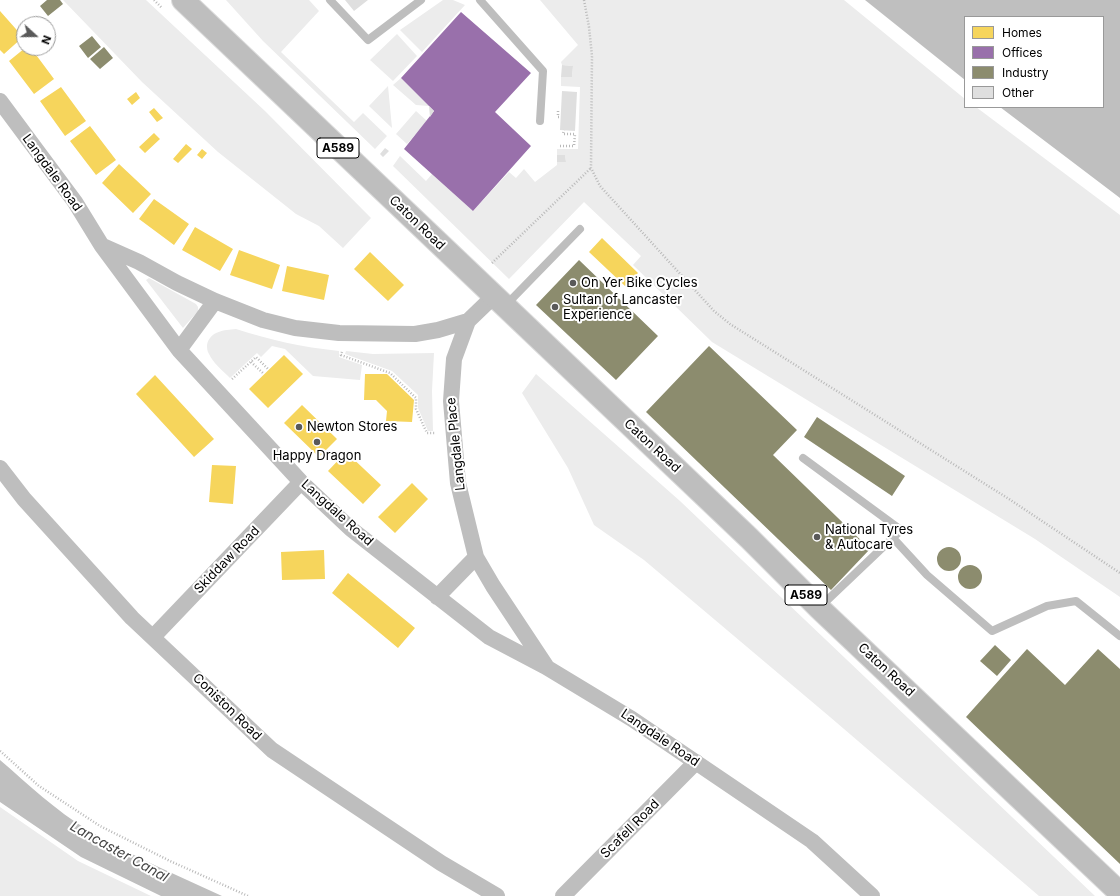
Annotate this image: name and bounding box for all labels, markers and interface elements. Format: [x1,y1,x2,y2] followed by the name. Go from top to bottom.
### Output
[16,16,56,56] north arrow
[964,16,1104,108] legend
[1002,25,1042,40] text: Homes
[38,34,54,46] text: N
[1002,45,1043,60] text: Offices
[1002,65,1048,80] text: Industry
[1002,85,1034,100] text: Other
[19,131,85,215] street label: Langdale Road
[317,138,359,158] road number: A589
[386,193,448,253] street label: Caton Road
[581,275,698,291] place label: On Yer Bike Cycles
[568,278,578,288] marker: On Yer Bike Cycles
[563,292,682,323] place label: Sultan of Lancaster Experience
[550,302,560,312] marker: Sultan of Lancaster Experience
[443,397,469,491] street label: Langdale Place
[621,416,683,476] street label: Caton Road
[307,419,397,435] place label: Newton Stores
[294,422,304,432] marker: Newton Stores
[312,437,322,447] marker: Happy Dragon
[273,448,361,464] place label: Happy Dragon
[298,477,376,549] street label: Langdale Road
[825,522,913,553] place label: National Tyres & Autocare
[191,523,263,597] street label: Skiddaw Road
[812,532,822,542] marker: National Tyres & Autocare
[785,585,827,605] road number: A589
[855,640,917,700] street label: Caton Road
[189,670,265,744] street label: Coniston Road
[618,706,702,770] street label: Langdale Road
[597,796,663,862] street label: Scafell Road
[67,818,171,886] water label: Lancaster Canal

